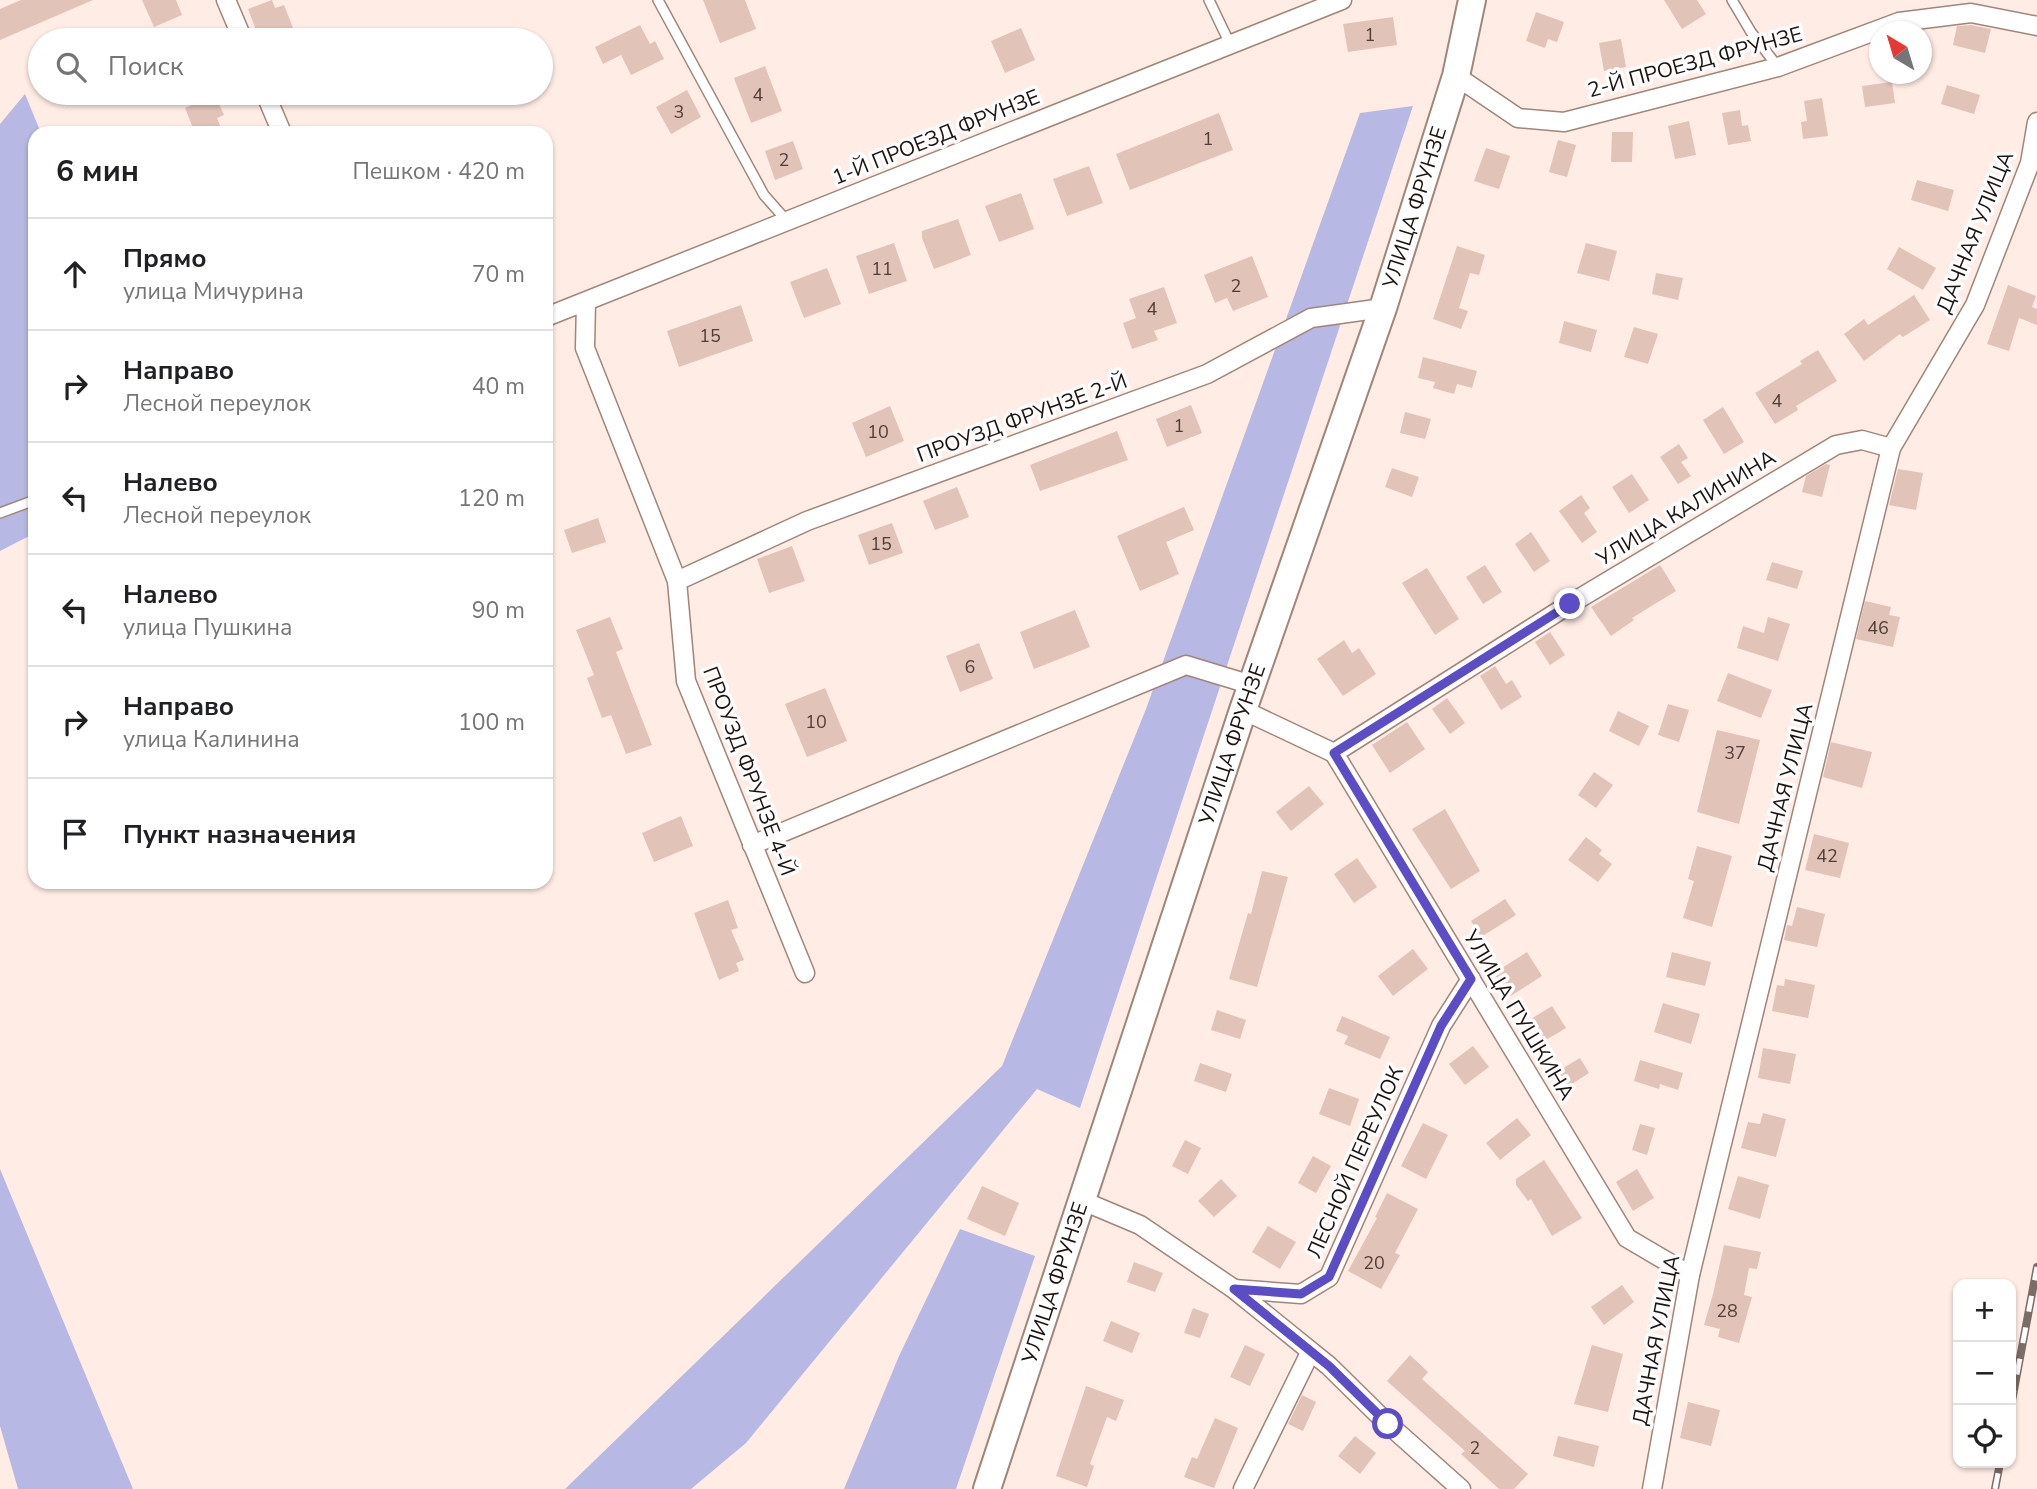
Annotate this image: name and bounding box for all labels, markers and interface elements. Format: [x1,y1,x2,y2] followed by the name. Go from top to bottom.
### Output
[1585,20,1805,104] street label: 2-Й ПРОЕЗД ФРУНЗЕ
[1869,21,1932,84] north arrow
[1365,23,1375,47] house number: 1
[28,28,553,105] search box
[52,48,90,86] icon: search
[108,49,184,84] text: Поиск
[753,83,764,107] house number: 4
[828,83,1044,191] street label: 1-Й ПРОЕЗД ФРУНЗЕ
[674,100,684,124] house number: 3
[1376,123,1453,293] street label: УЛИЦА ФРУНЗЕ
[1203,127,1213,151] house number: 1
[1930,147,2020,317] street label: ДАЧНАЯ УЛИЦА
[779,148,789,172] house number: 2
[56,151,139,192] text: 6 мин
[352,156,525,187] text: Пешком · 420 m
[123,241,207,276] text: Прямо
[56,255,94,293] icon: ahead
[871,257,893,281] house number: 11
[472,259,525,290] text: 70 m
[1231,274,1241,298] house number: 2
[123,276,304,307] text: улица Мичурина
[1147,297,1158,321] house number: 4
[699,324,721,348] house number: 15
[123,353,234,388] text: Направо
[56,367,94,405] icon: right
[913,367,1131,469] street label: ПРОУЗД ФРУНЗЕ 2-Й
[472,371,525,402] text: 40 m
[123,388,311,419] text: Лесной переулок
[1772,389,1783,413] house number: 4
[1174,414,1184,438] house number: 1
[867,420,889,444] house number: 10
[1590,443,1781,573] street label: УЛИЦА КАЛИНИНА
[123,465,218,500] text: Налево
[56,479,94,517] icon: left
[458,483,525,514] text: 120 m
[123,500,311,531] text: Лесной переулок
[870,532,892,556] house number: 15
[123,577,218,612] text: Налево
[1554,588,1585,619] route end
[56,591,94,629] icon: left
[472,595,525,626] text: 90 m
[123,612,292,643] text: улица Пушкина
[1867,616,1889,640] house number: 46
[965,655,975,679] house number: 6
[1192,660,1272,829] street label: УЛИЦА ФРУНЗЕ
[696,662,802,880] street label: ПРОУЗД ФРУНЗЕ 4-Й
[123,689,234,724] text: Направо
[1751,700,1819,874] street label: ДАЧНАЯ УЛИЦА
[56,703,94,741] icon: right
[458,707,525,738] text: 100 m
[805,710,827,734] house number: 10
[123,724,300,755] text: улица Калинина
[1724,741,1746,765] house number: 37
[56,815,94,853] icon: arrive
[123,817,356,852] text: Пункт назначения
[1816,844,1838,868] house number: 42
[1457,924,1581,1105] street label: УЛИЦА ПУШКИНА
[1300,1061,1410,1262] street label: ЛЕСНОЙ ПЕРЕУЛОК
[1015,1199,1094,1368] street label: УЛИЦА ФРУНЗЕ
[1363,1251,1385,1275] house number: 20
[1626,1253,1686,1427] street label: ДАЧНАЯ УЛИЦА
[1953,1279,2016,1468] map controls
[1953,1279,2016,1342] button: +
[1716,1299,1738,1323] house number: 28
[1953,1342,2016,1405] button: −
[1953,1405,2016,1468] button: locate
[1372,1408,1403,1439] route start
[1470,1436,1480,1460] house number: 2

